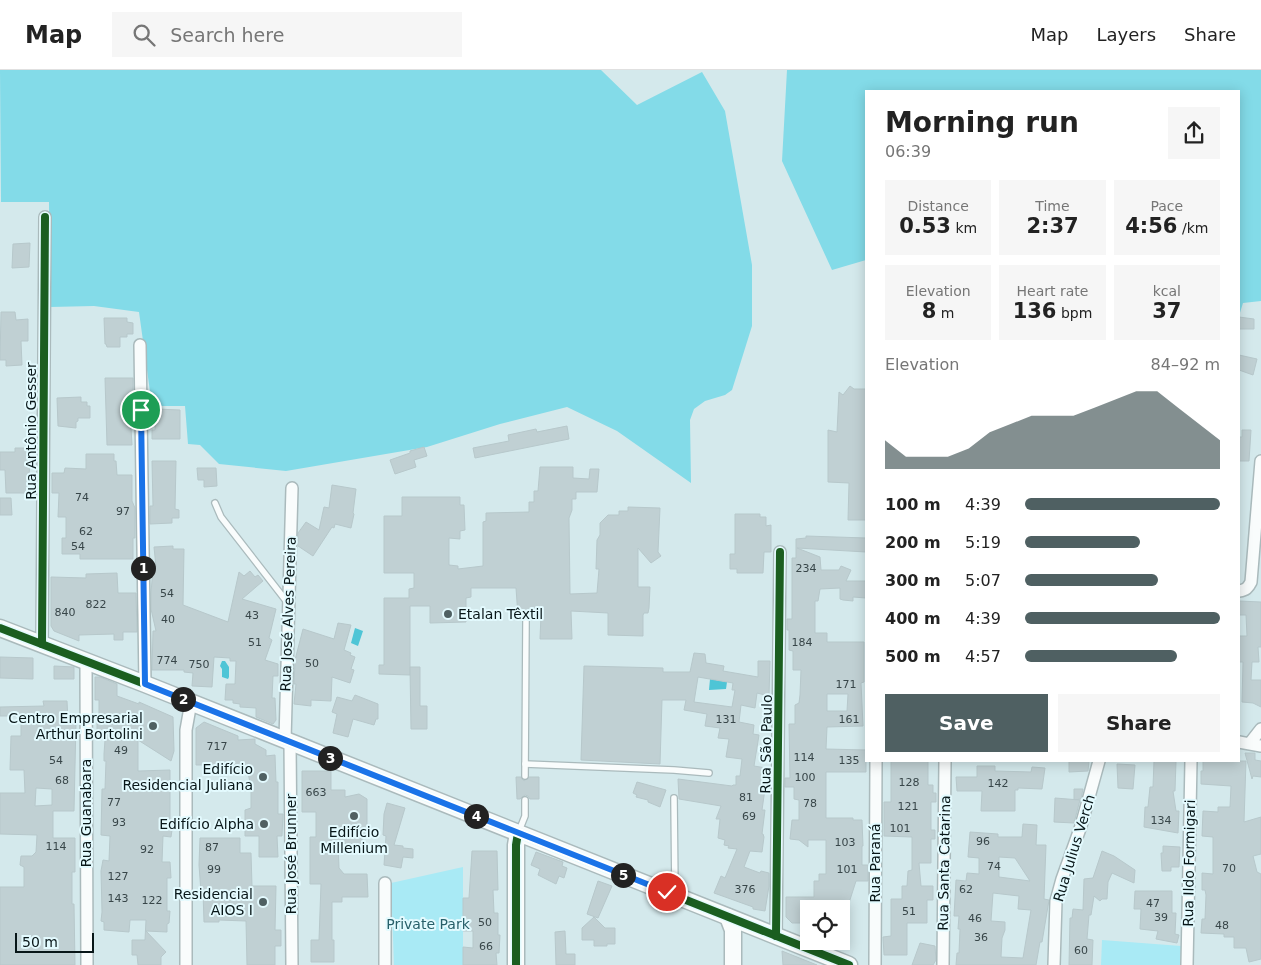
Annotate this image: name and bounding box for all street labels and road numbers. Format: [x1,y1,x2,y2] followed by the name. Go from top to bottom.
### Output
[23,362,39,500] street label: Rua Antônio Gesser
[277,536,299,692] street label: Rua José Alves Pereira
[757,694,775,794] street label: Rua São Paulo
[78,759,94,867] street label: Rua Guanabara
[1050,792,1098,904] street label: Rua Julius Verch
[283,794,299,914] street label: Rua José Brunner
[935,795,953,931] street label: Rua Santa Catarina
[1180,799,1198,927] street label: Rua Ildo Formigari
[867,823,883,903] street label: Rua Paraná

